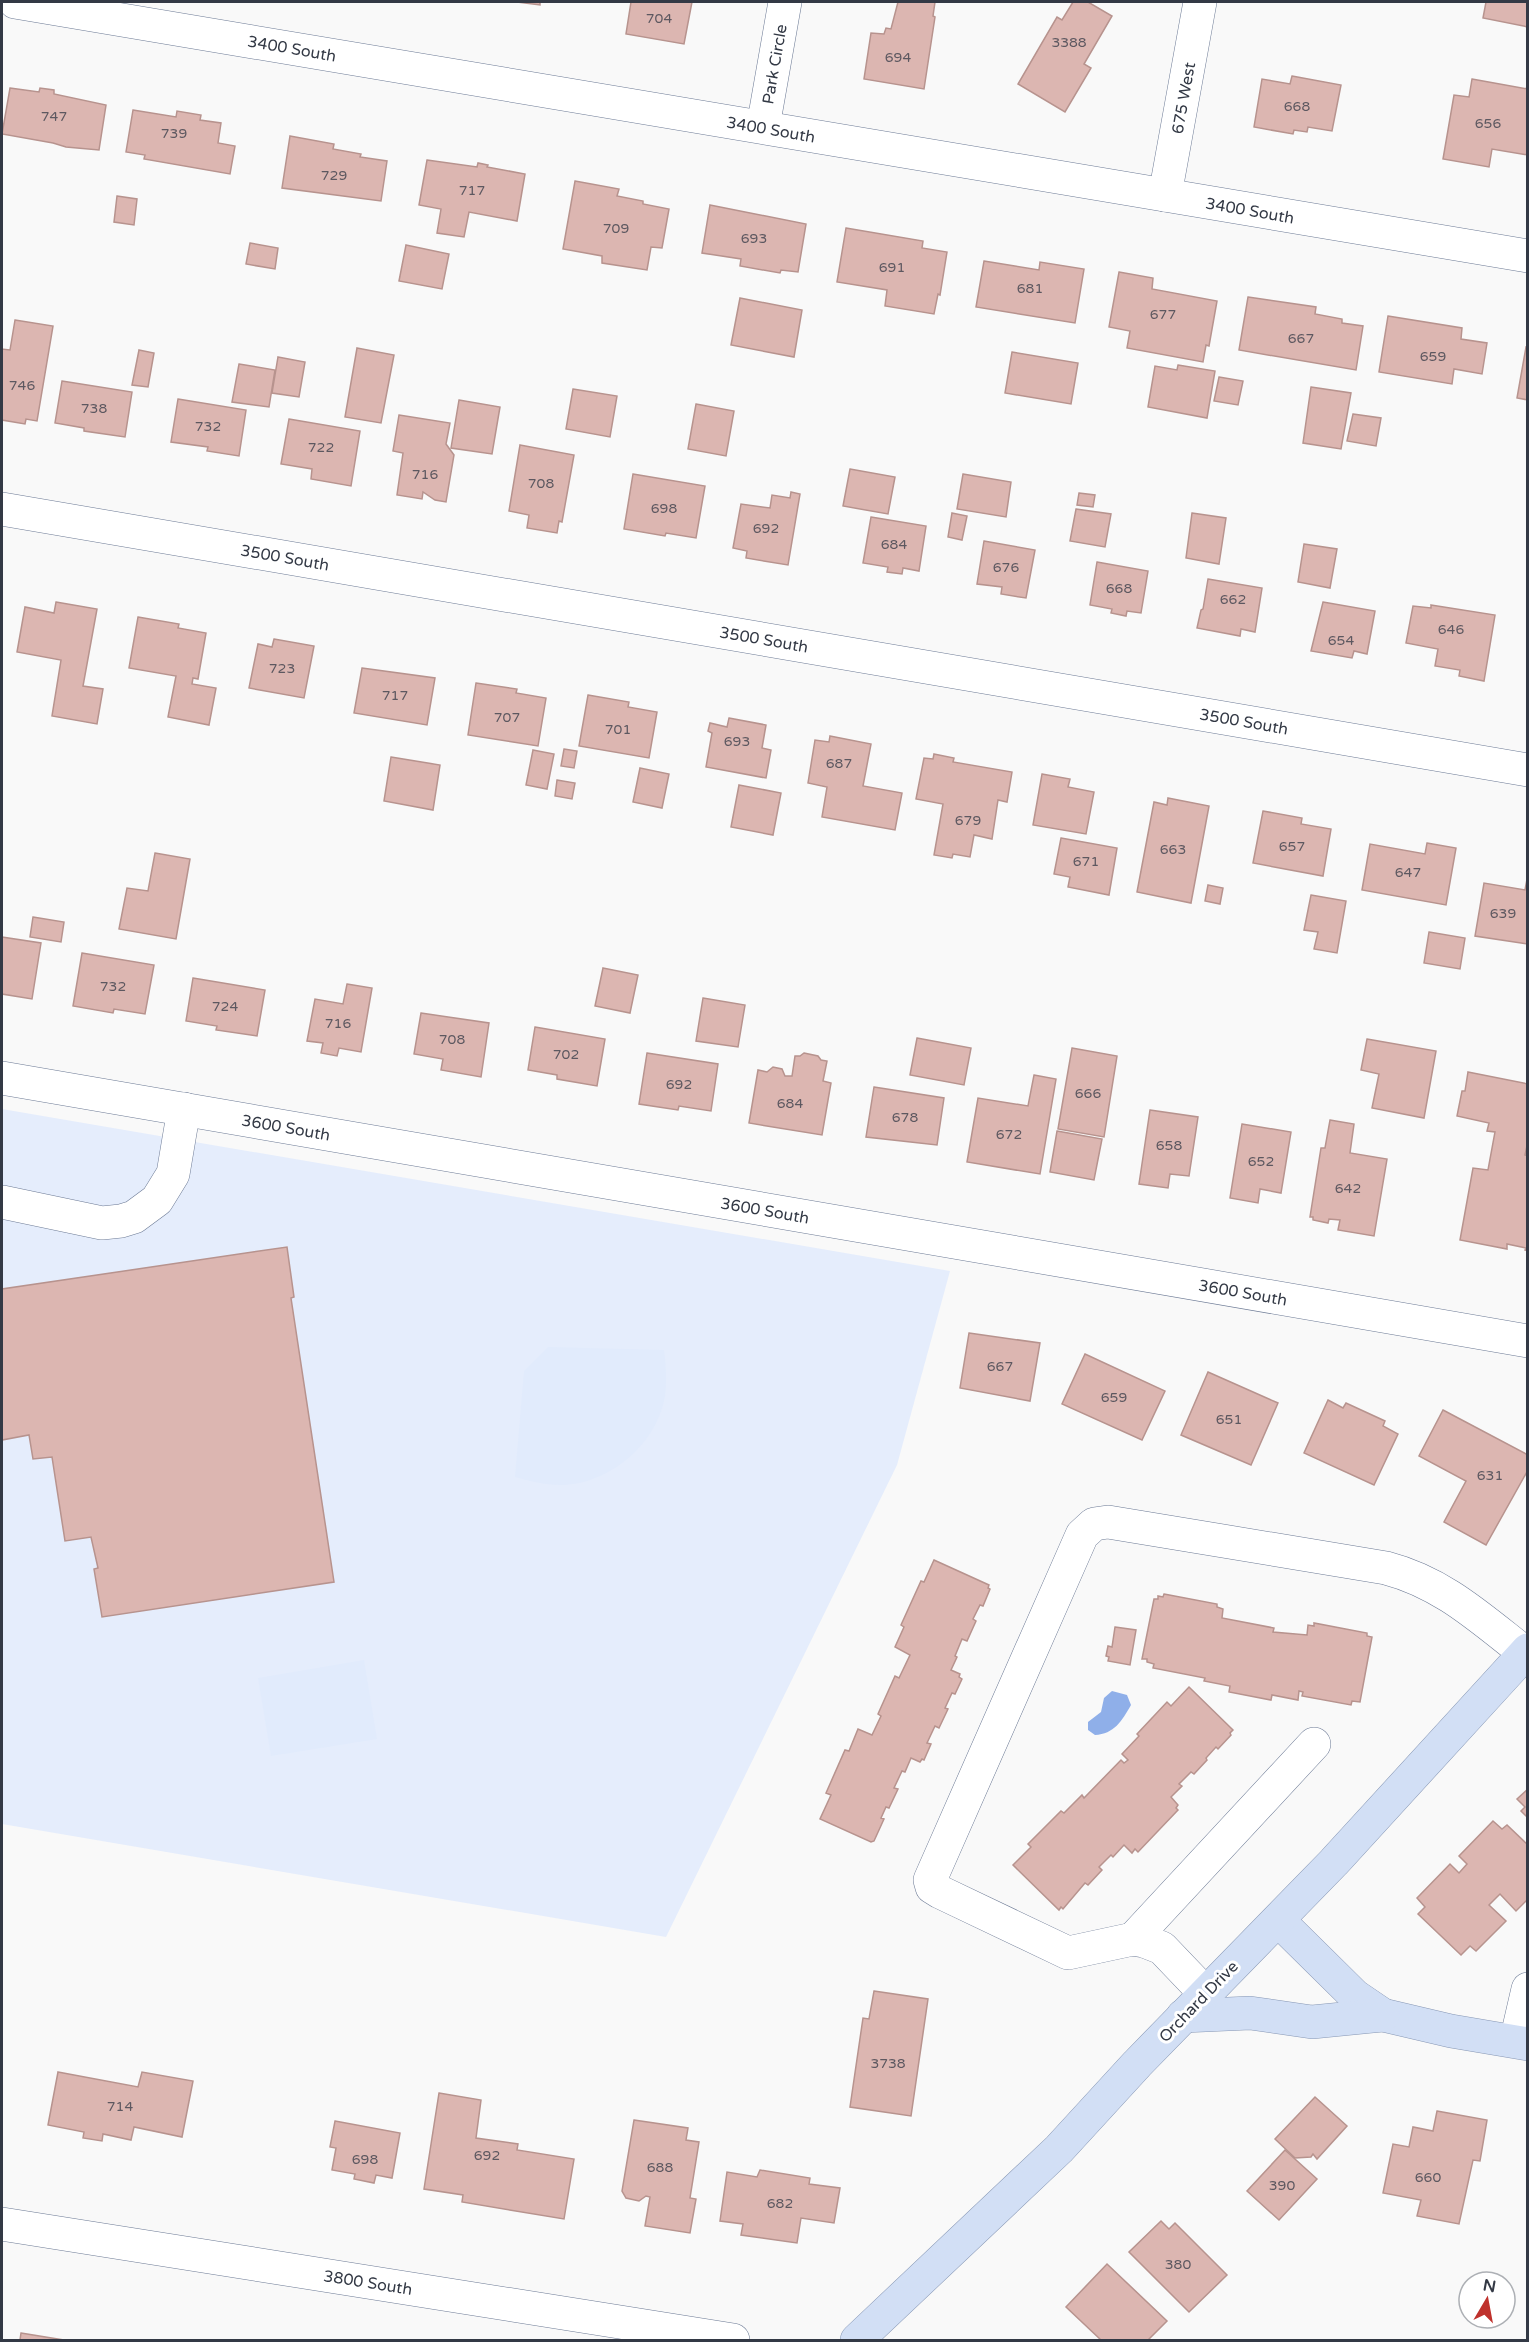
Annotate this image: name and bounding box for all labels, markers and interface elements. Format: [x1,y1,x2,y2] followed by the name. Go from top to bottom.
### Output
[646,10,672,27] house number: 704
[758,23,792,106] street label: Park Circle
[246,31,338,67] street label: 3400 South
[1051,34,1087,51] house number: 3388
[885,49,911,66] house number: 694
[1168,61,1200,136] street label: 675 West
[1284,98,1310,115] house number: 668
[41,108,67,125] house number: 747
[725,112,817,148] street label: 3400 South
[1475,115,1501,132] house number: 656
[161,125,187,142] house number: 739
[321,167,347,184] house number: 729
[459,182,485,199] house number: 717
[1204,193,1296,229] street label: 3400 South
[603,220,629,237] house number: 709
[741,230,767,247] house number: 693
[879,259,905,276] house number: 691
[1017,280,1043,297] house number: 681
[1150,306,1176,323] house number: 677
[1288,330,1314,347] house number: 667
[1420,348,1446,365] house number: 659
[9,377,35,394] house number: 746
[81,400,107,417] house number: 738
[195,418,221,435] house number: 732
[308,439,334,456] house number: 722
[412,466,438,483] house number: 716
[528,475,554,492] house number: 708
[651,500,677,517] house number: 698
[753,520,779,537] house number: 692
[881,536,907,553] house number: 684
[239,540,331,576] street label: 3500 South
[993,559,1019,576] house number: 676
[1106,580,1132,597] house number: 668
[1220,591,1246,608] house number: 662
[1438,621,1464,638] house number: 646
[718,622,810,658] street label: 3500 South
[1328,632,1354,649] house number: 654
[269,660,295,677] house number: 723
[382,687,408,704] house number: 717
[1198,704,1290,740] street label: 3500 South
[494,709,520,726] house number: 707
[605,721,631,738] house number: 701
[724,733,750,750] house number: 693
[826,755,852,772] house number: 687
[955,812,981,829] house number: 679
[1279,838,1305,855] house number: 657
[1160,841,1186,858] house number: 663
[1073,853,1099,870] house number: 671
[1395,864,1421,881] house number: 647
[1490,905,1516,922] house number: 639
[100,978,126,995] house number: 732
[212,998,238,1015] house number: 724
[325,1015,351,1032] house number: 716
[439,1031,465,1048] house number: 708
[553,1046,579,1063] house number: 702
[666,1076,692,1093] house number: 692
[1075,1085,1101,1102] house number: 666
[777,1095,803,1112] house number: 684
[892,1109,918,1126] house number: 678
[240,1110,332,1146] street label: 3600 South
[996,1126,1022,1143] house number: 672
[1156,1137,1182,1154] house number: 658
[1248,1153,1274,1170] house number: 652
[1335,1180,1361,1197] house number: 642
[719,1193,811,1229] street label: 3600 South
[1197,1275,1289,1311] street label: 3600 South
[987,1358,1013,1375] house number: 667
[1101,1389,1127,1406] house number: 659
[1216,1411,1242,1428] house number: 651
[1477,1467,1503,1484] house number: 631
[1155,1957,1243,2047] street label: Orchard Drive
[870,2055,906,2072] house number: 3738
[107,2098,133,2115] house number: 714
[474,2147,500,2164] house number: 692
[352,2151,378,2168] house number: 698
[647,2159,673,2176] house number: 688
[1415,2169,1441,2186] house number: 660
[1269,2177,1295,2194] house number: 390
[767,2195,793,2212] house number: 682
[1165,2256,1191,2273] house number: 380
[322,2266,414,2300] street label: 3800 South
[1457,2270,1517,2330] north arrow
[1481,2275,1497,2297] text: N

